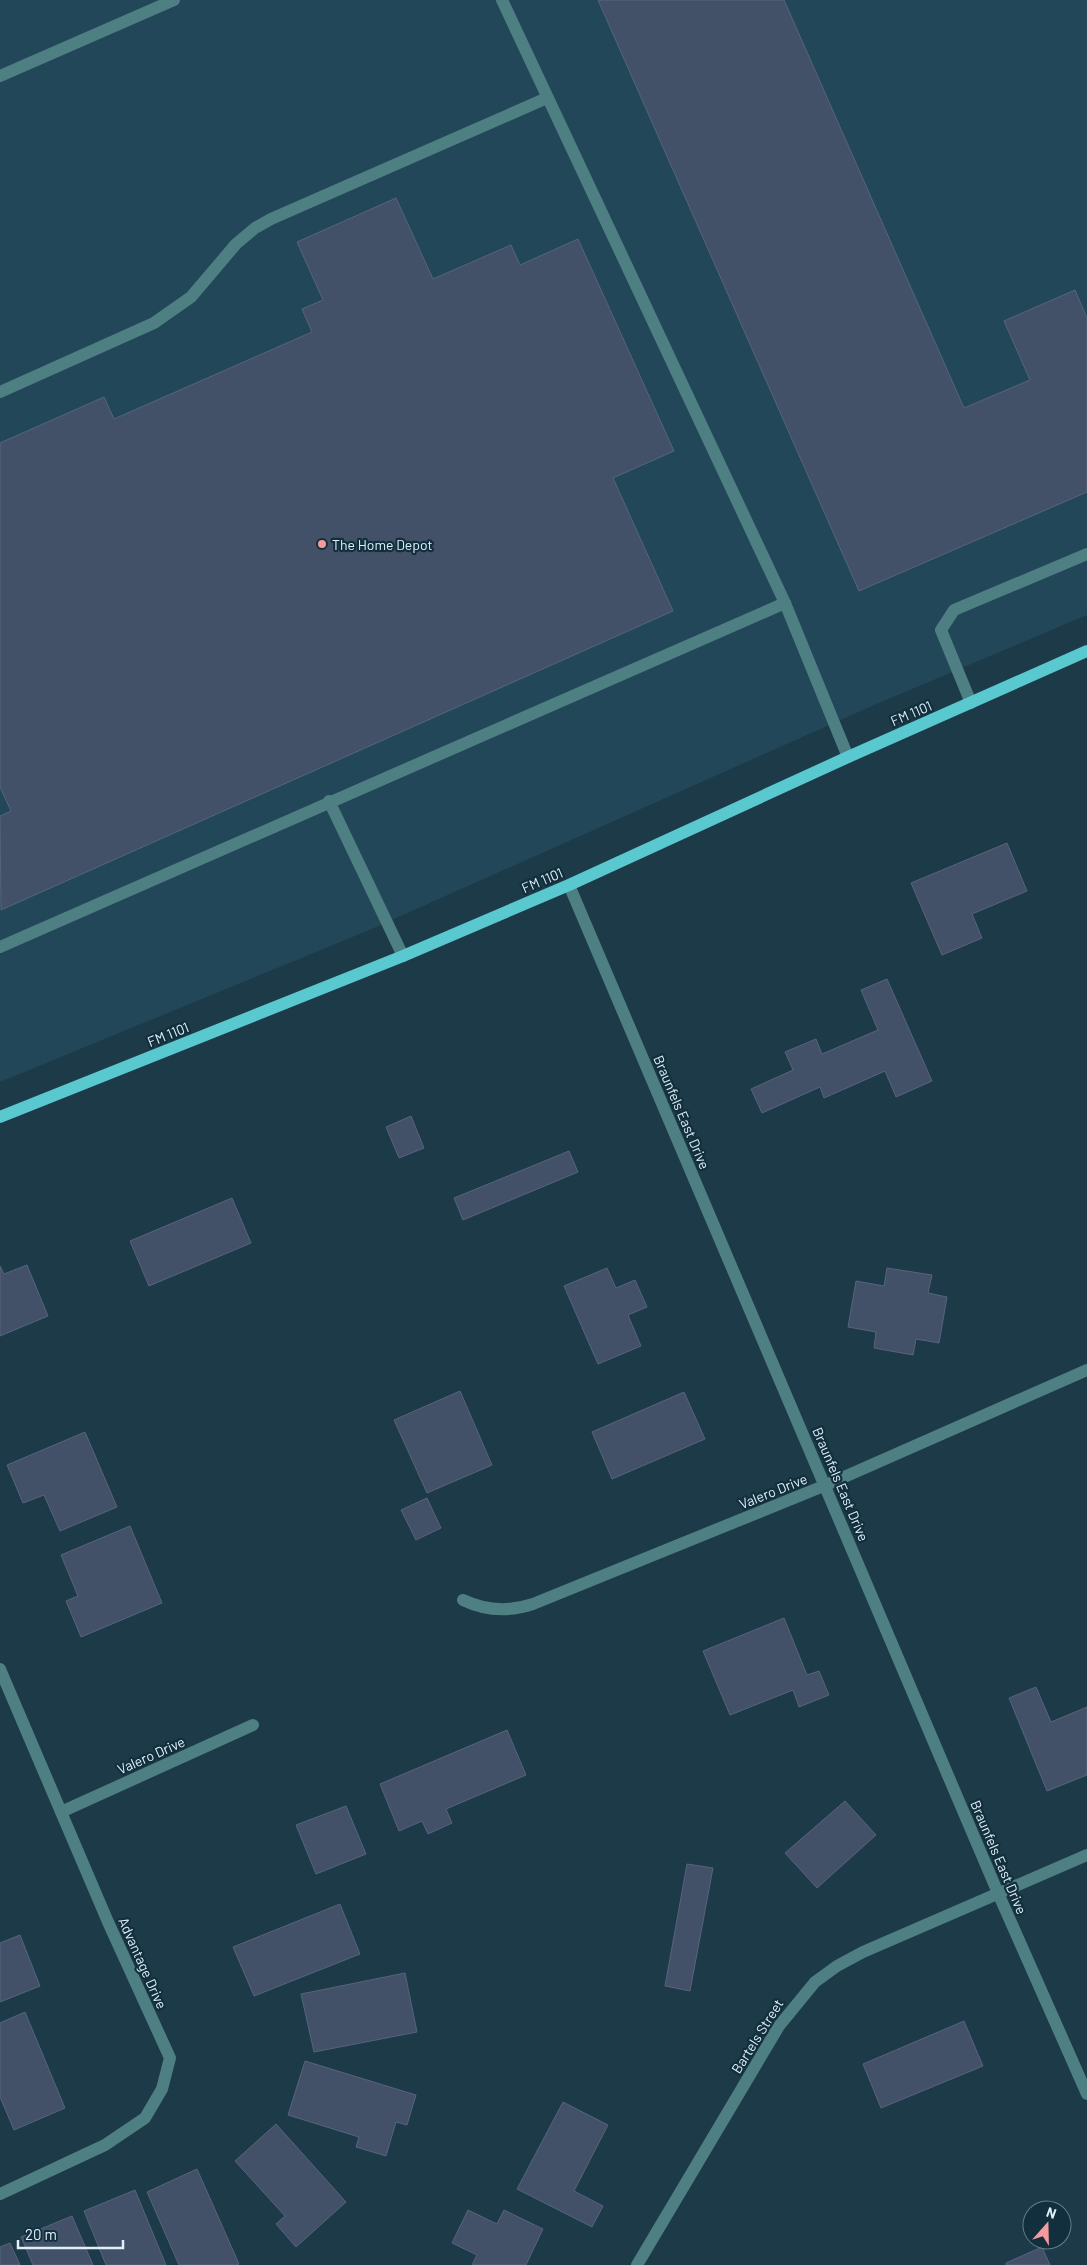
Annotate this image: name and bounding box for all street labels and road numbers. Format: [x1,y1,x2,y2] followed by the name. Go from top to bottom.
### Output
[888,697,934,729] street label: FM 1101
[519,864,565,896] street label: FM 1101
[145,1018,191,1050] street label: FM 1101
[650,1053,714,1171] street label: Braunfels East Drive
[809,1425,873,1543] street label: Braunfels East Drive
[736,1470,810,1512] street label: Valero Drive
[115,1733,187,1777] street label: Valero Drive
[967,1798,1031,1916] street label: Braunfels East Drive
[115,1915,171,2011] street label: Advantage Drive
[727,1996,787,2076] street label: Bartels Street

